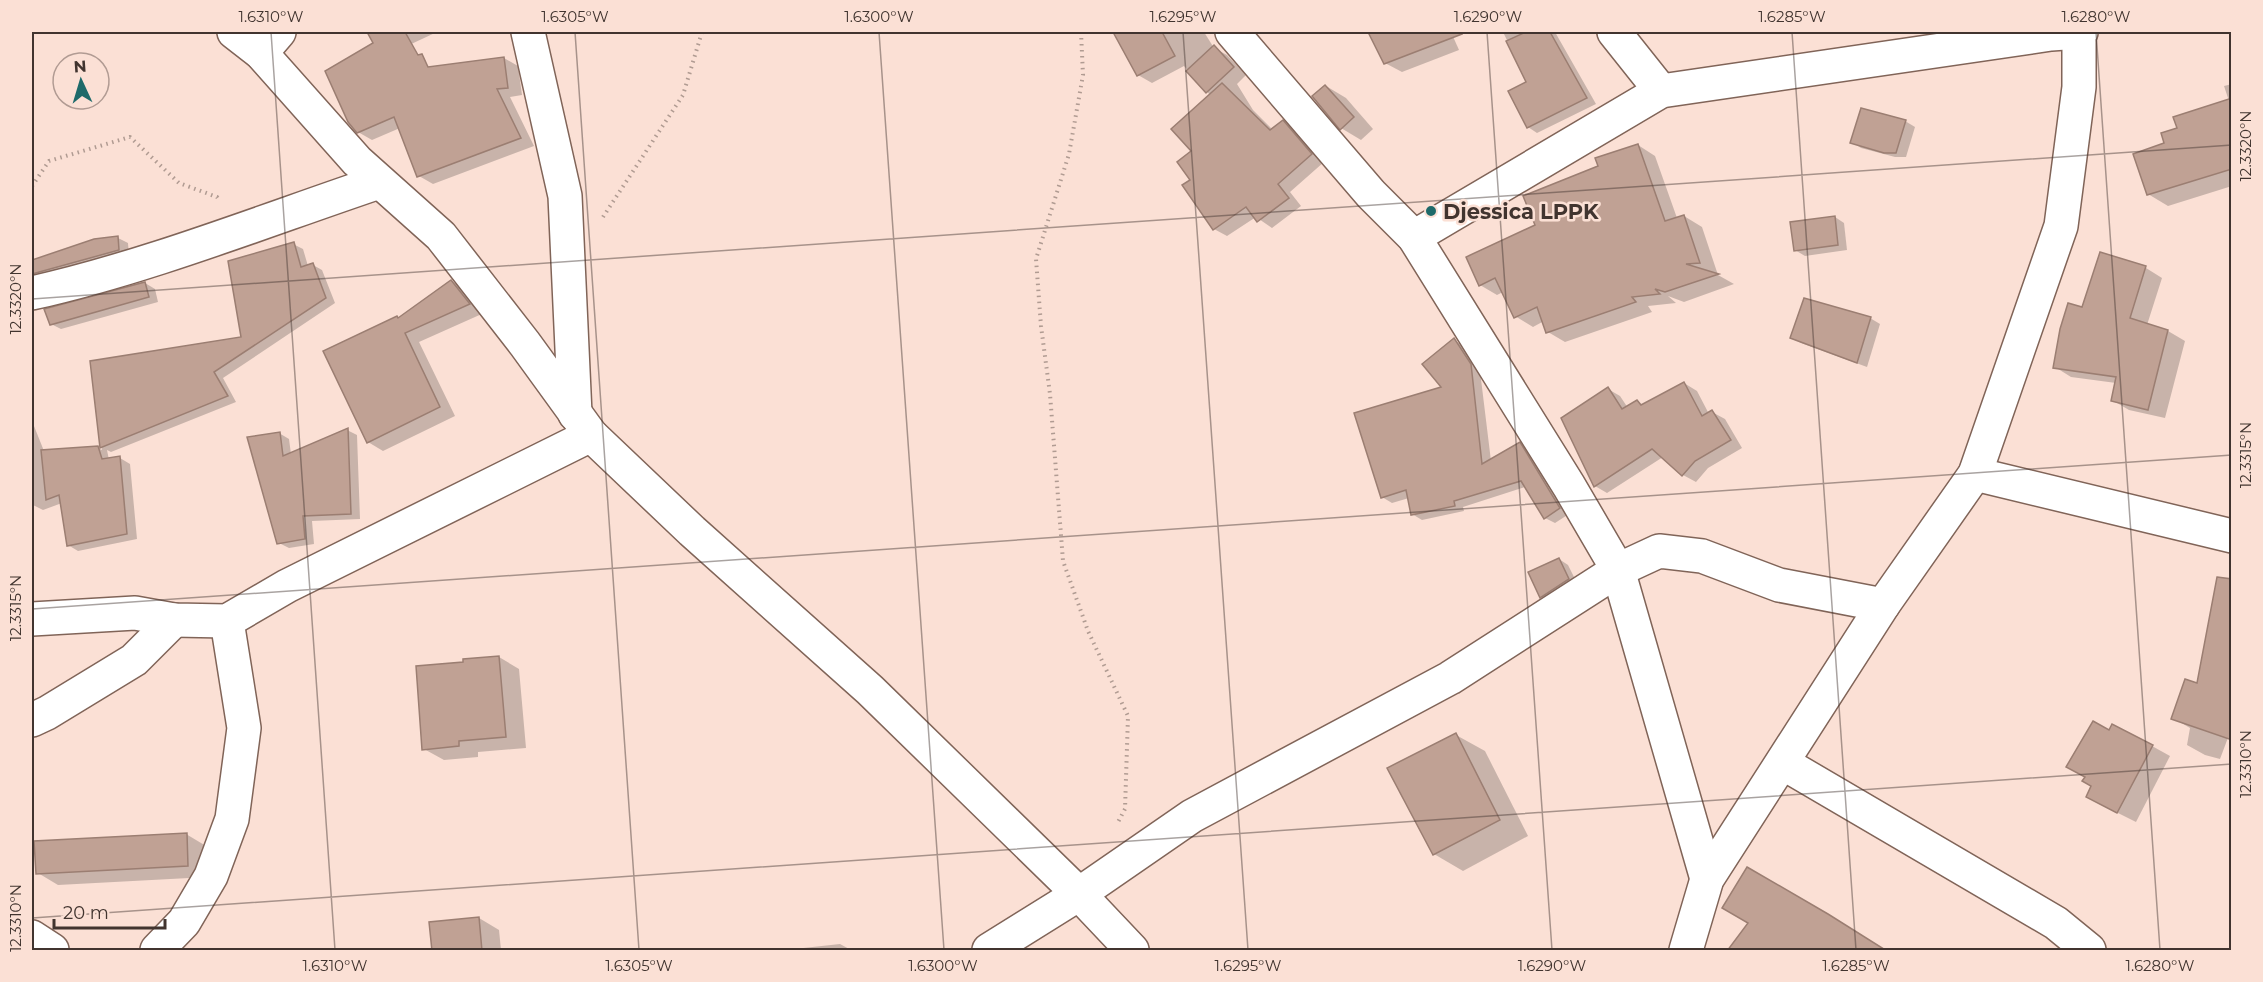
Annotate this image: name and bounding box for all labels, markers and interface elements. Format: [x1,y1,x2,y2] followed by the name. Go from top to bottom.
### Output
[239,7,304,26] text: 1.6310°W
[541,7,609,26] text: 1.6305°W
[844,7,914,26] text: 1.6300°W
[1150,7,1217,26] text: 1.6295°W
[1454,7,1523,26] text: 1.6290°W
[1758,7,1826,26] text: 1.6285°W
[2062,7,2131,26] text: 1.6280°W
[51,51,111,111] north arrow
[73,57,87,76] text: N
[2236,110,2255,182] text: 12.3320°N
[1443,199,1599,224] place label: Djessica LPPK
[1424,204,1438,218] marker: Djessica LPPK
[6,263,25,335] text: 12.3320°N
[2236,422,2255,488] text: 12.3315°N
[6,575,25,641] text: 12.3315°N
[2236,730,2255,798] text: 12.3310°N
[6,884,25,952] text: 12.3310°N
[54,892,165,930] scale bar
[63,902,109,924] text: 20 m
[303,956,368,975] text: 1.6310°W
[605,956,673,975] text: 1.6305°W
[908,956,978,975] text: 1.6300°W
[1215,956,1282,975] text: 1.6295°W
[1518,956,1587,975] text: 1.6290°W
[1822,956,1890,975] text: 1.6285°W
[2126,956,2195,975] text: 1.6280°W

